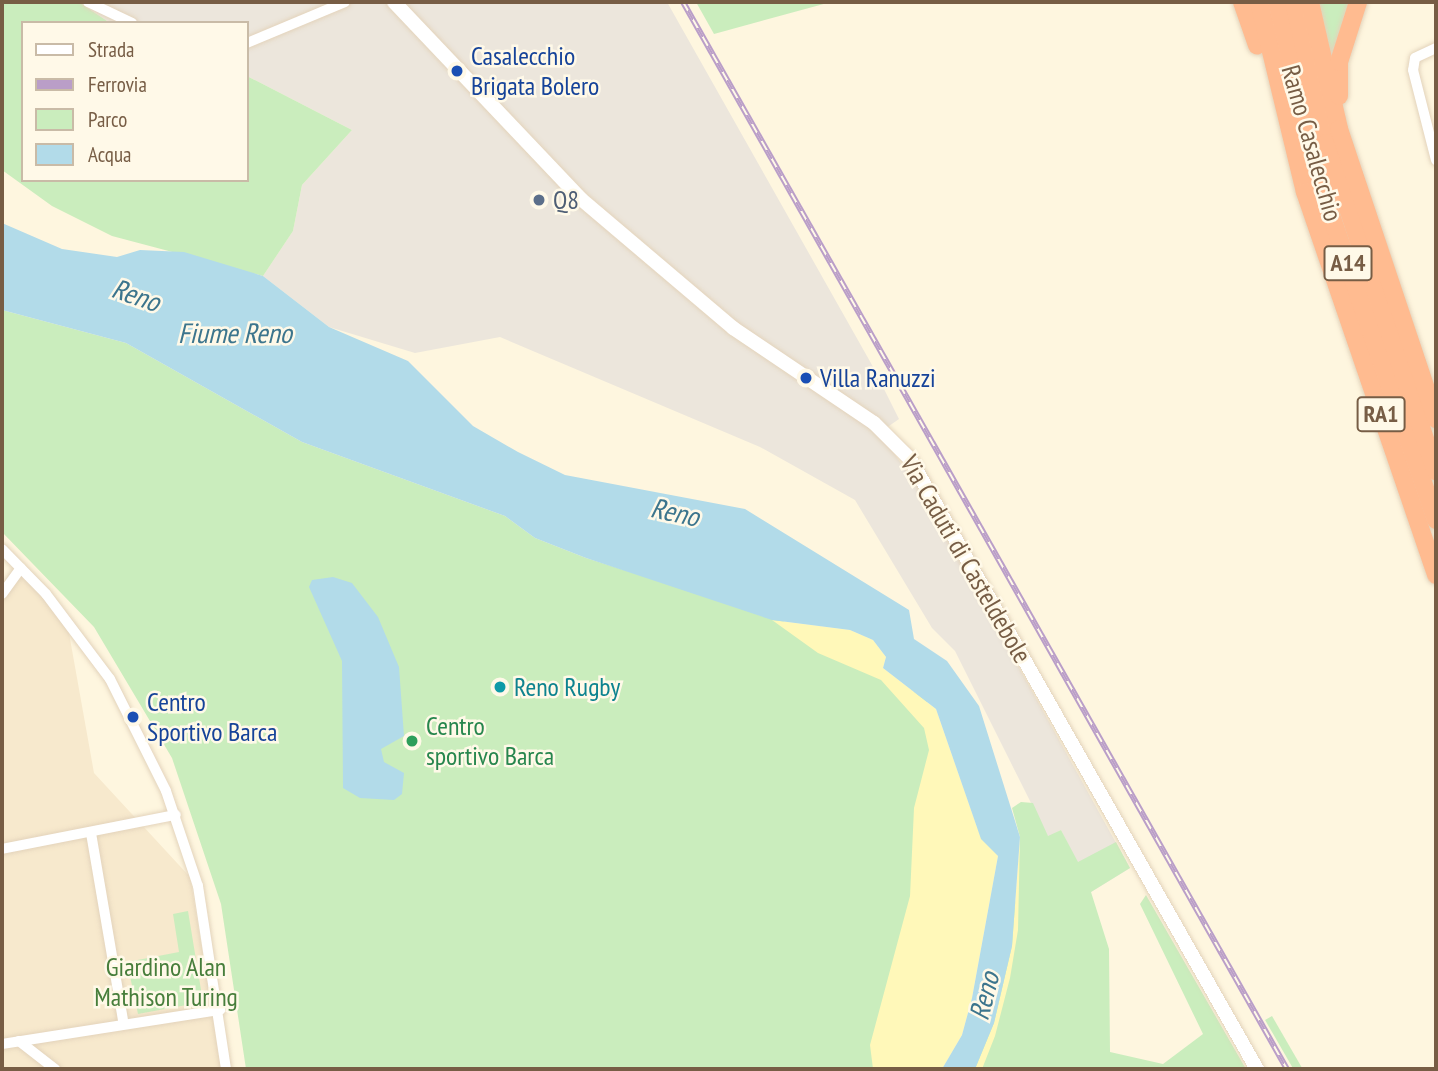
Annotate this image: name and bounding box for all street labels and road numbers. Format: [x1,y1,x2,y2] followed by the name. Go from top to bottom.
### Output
[1275,61,1349,225] street label: Ramo Casalecchio
[1324,242,1372,284] road number: A14
[1356,394,1406,435] road number: RA1
[894,450,1038,668] street label: Via Caduti di Casteldebole

